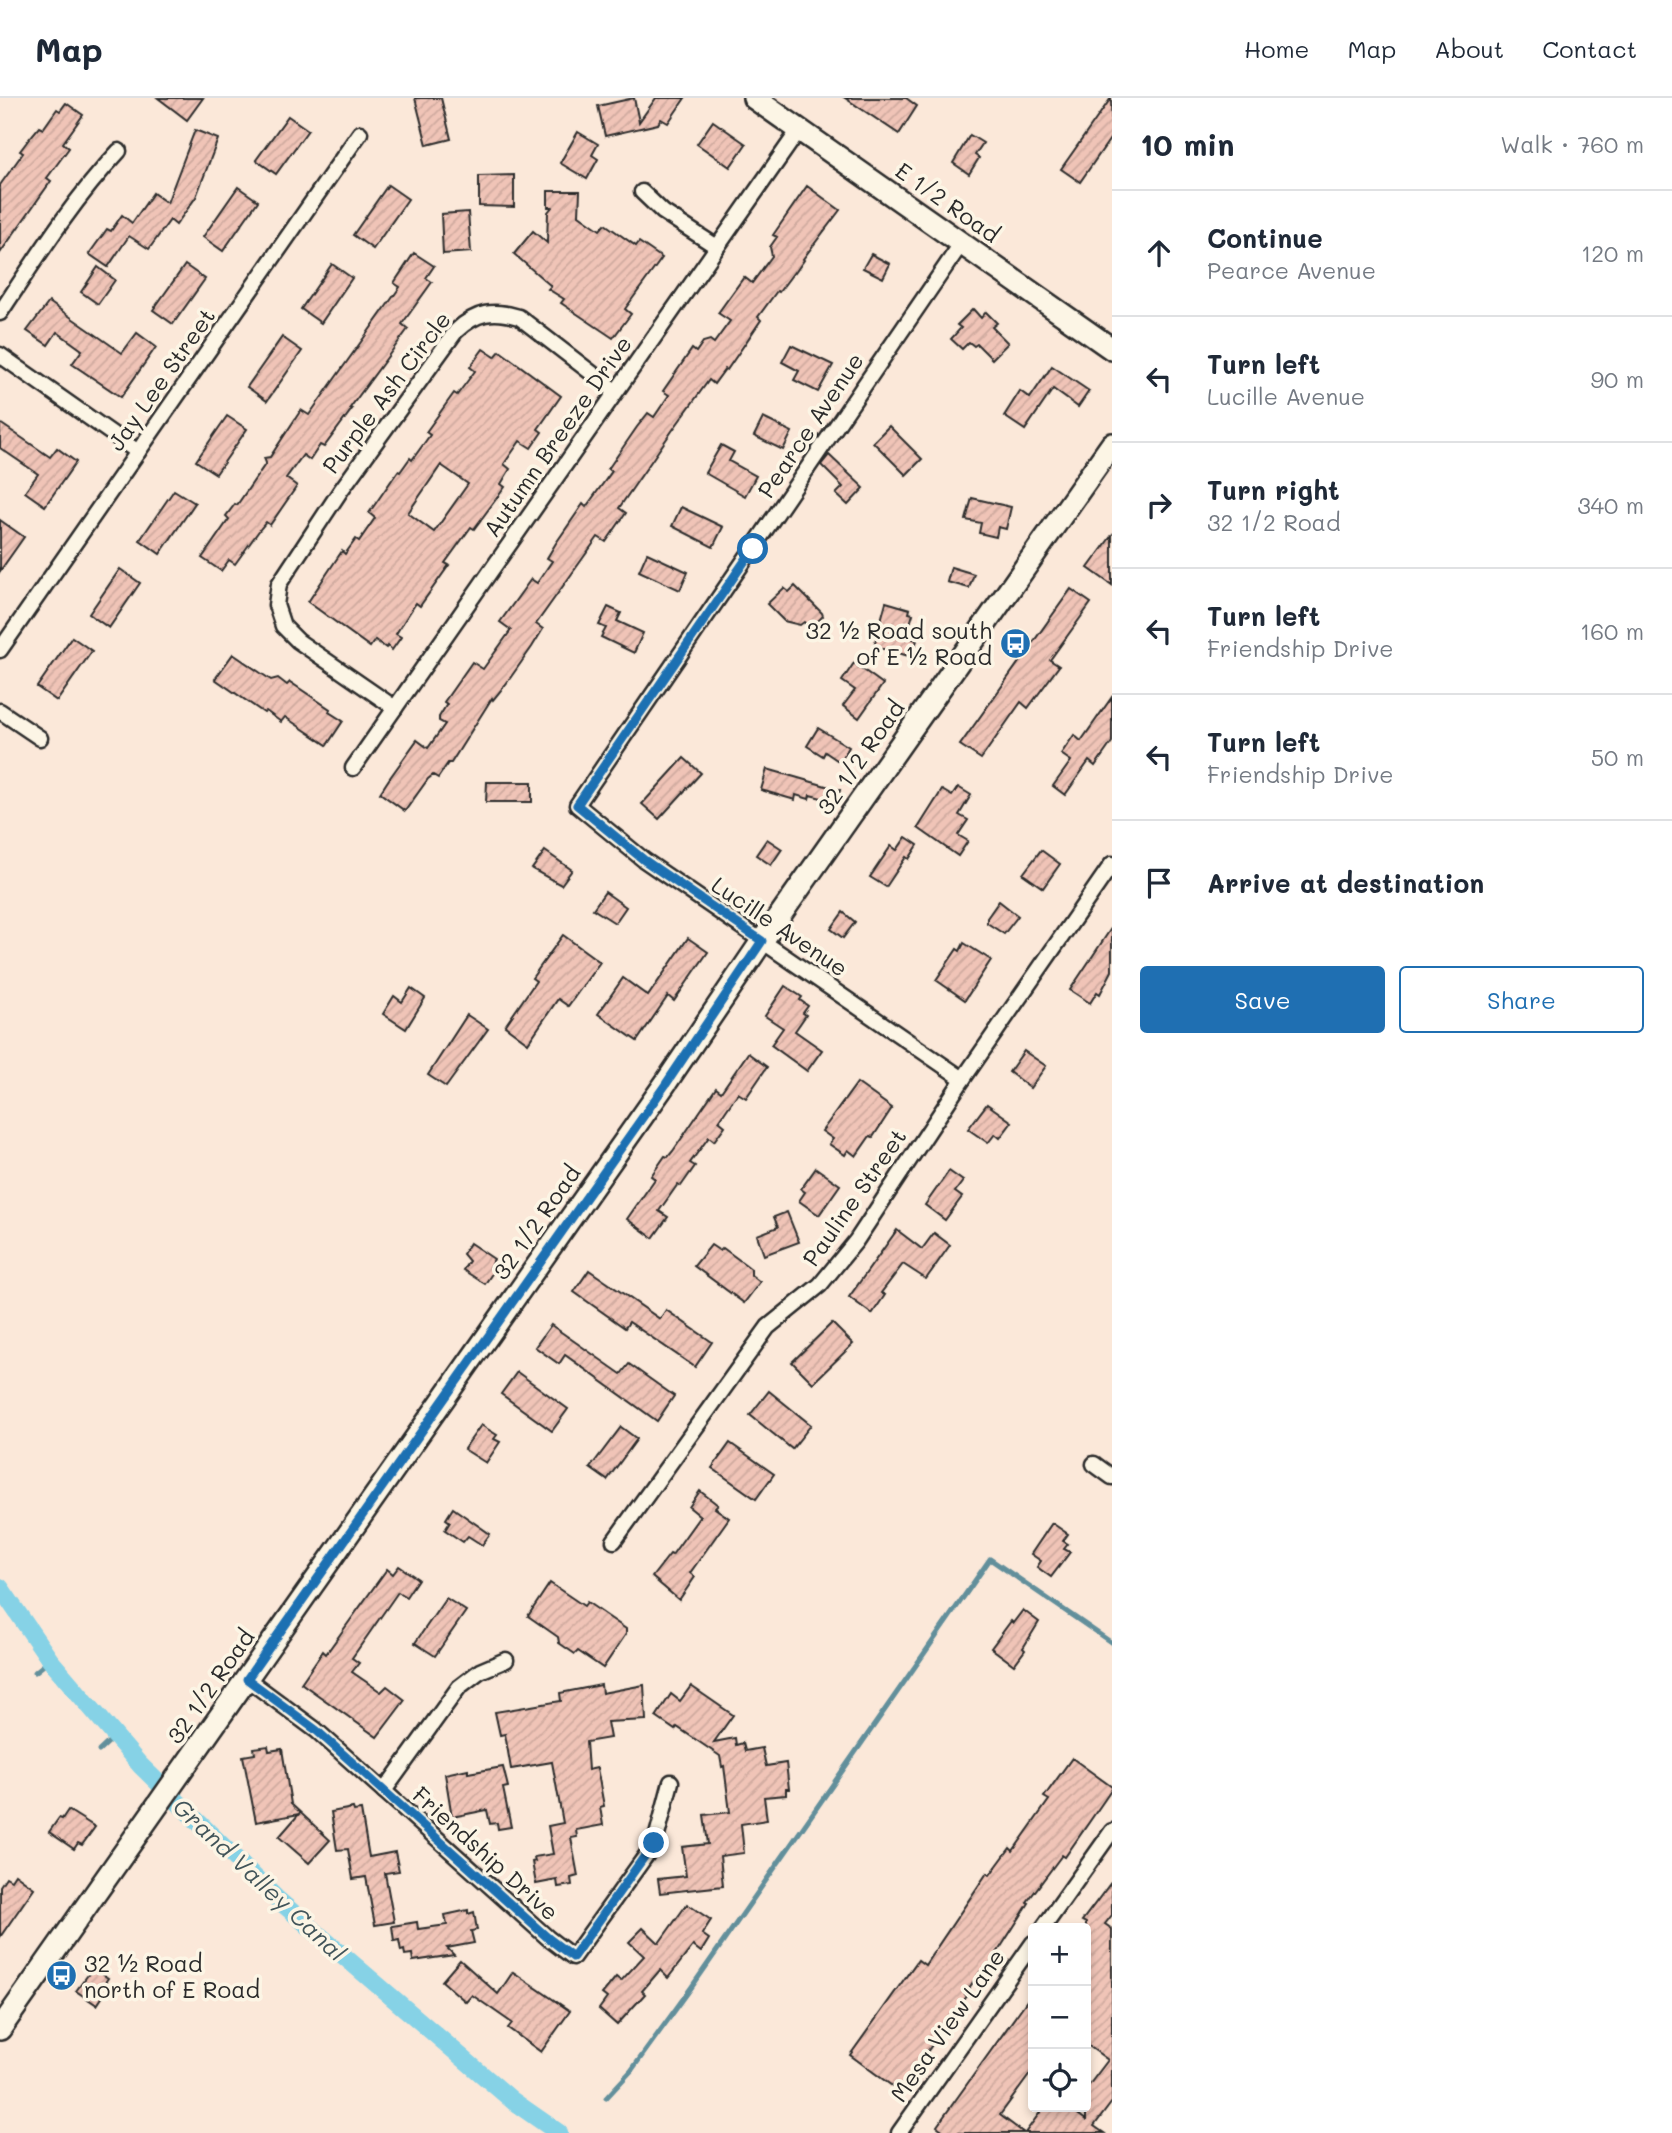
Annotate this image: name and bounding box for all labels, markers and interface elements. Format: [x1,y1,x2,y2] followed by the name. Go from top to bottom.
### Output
[35,27,103,70] text: Map
[1244,33,1309,64] text: Home
[1347,33,1396,64] text: Map
[1434,33,1504,64] text: About
[1542,33,1637,64] text: Contact
[1140,124,1235,164] text: 10 min
[1500,129,1644,159] text: Walk · 760 m
[890,155,1006,249] street label: E 1/2 Road
[1207,221,1323,255] text: Continue
[1140,234,1178,272] icon: ahead
[1581,238,1644,268] text: 120 m
[1207,255,1376,285] text: Pearce Avenue
[101,302,221,456] street label: Jay Lee Street
[315,305,457,479] street label: Purple Ash Circle
[476,329,638,543] street label: Autumn Breeze Drive
[750,347,870,503] street label: Pearce Avenue
[1207,347,1320,381] text: Turn left
[1140,360,1178,398] icon: left
[1591,364,1644,394] text: 90 m
[1207,381,1365,411] text: Lucille Avenue
[1207,473,1340,507] text: Turn right
[1140,486,1178,524] icon: right
[1577,490,1644,520] text: 340 m
[1207,507,1340,537] text: 32 1/2 Road
[737,533,768,564] route start
[1207,599,1320,633] text: Turn left
[1140,612,1178,650] icon: left
[806,615,992,671] place label: 32 ½ Road south of E ½ Road
[1580,616,1644,646] text: 160 m
[998,626,1032,660] bus stop icon: 32 ½ Road south of E ½ Road
[1207,633,1394,663] text: Friendship Drive
[809,694,911,820] street label: 32 1/2 Road
[1207,725,1320,759] text: Turn left
[1140,738,1178,776] icon: left
[1591,742,1644,772] text: 50 m
[1207,759,1394,789] text: Friendship Drive
[1140,864,1178,902] icon: arrive
[1207,866,1484,900] text: Arrive at destination
[706,869,854,983] street label: Lucille Avenue
[1140,966,1385,1033] button: Save
[1399,966,1644,1033] button: Share
[795,1122,913,1272] street label: Pauline Street
[485,1159,587,1285] street label: 32 1/2 Road
[159,1623,261,1749] street label: 32 1/2 Road
[407,1779,565,1927] street label: Friendship Drive
[167,1791,353,1967] water label: Grand Valley Canal
[638,1827,669,1858] route end
[1028,1923,1091,2112] map controls
[1028,1923,1091,1986] button: +
[883,1943,1011,2107] street label: Mesa View Lane
[84,1948,260,2004] place label: 32 ½ Road north of E Road
[44,1959,78,1993] bus stop icon: 32 ½ Road north of E Road
[1028,1986,1091,2049] button: −
[1028,2049,1091,2112] button: locate

